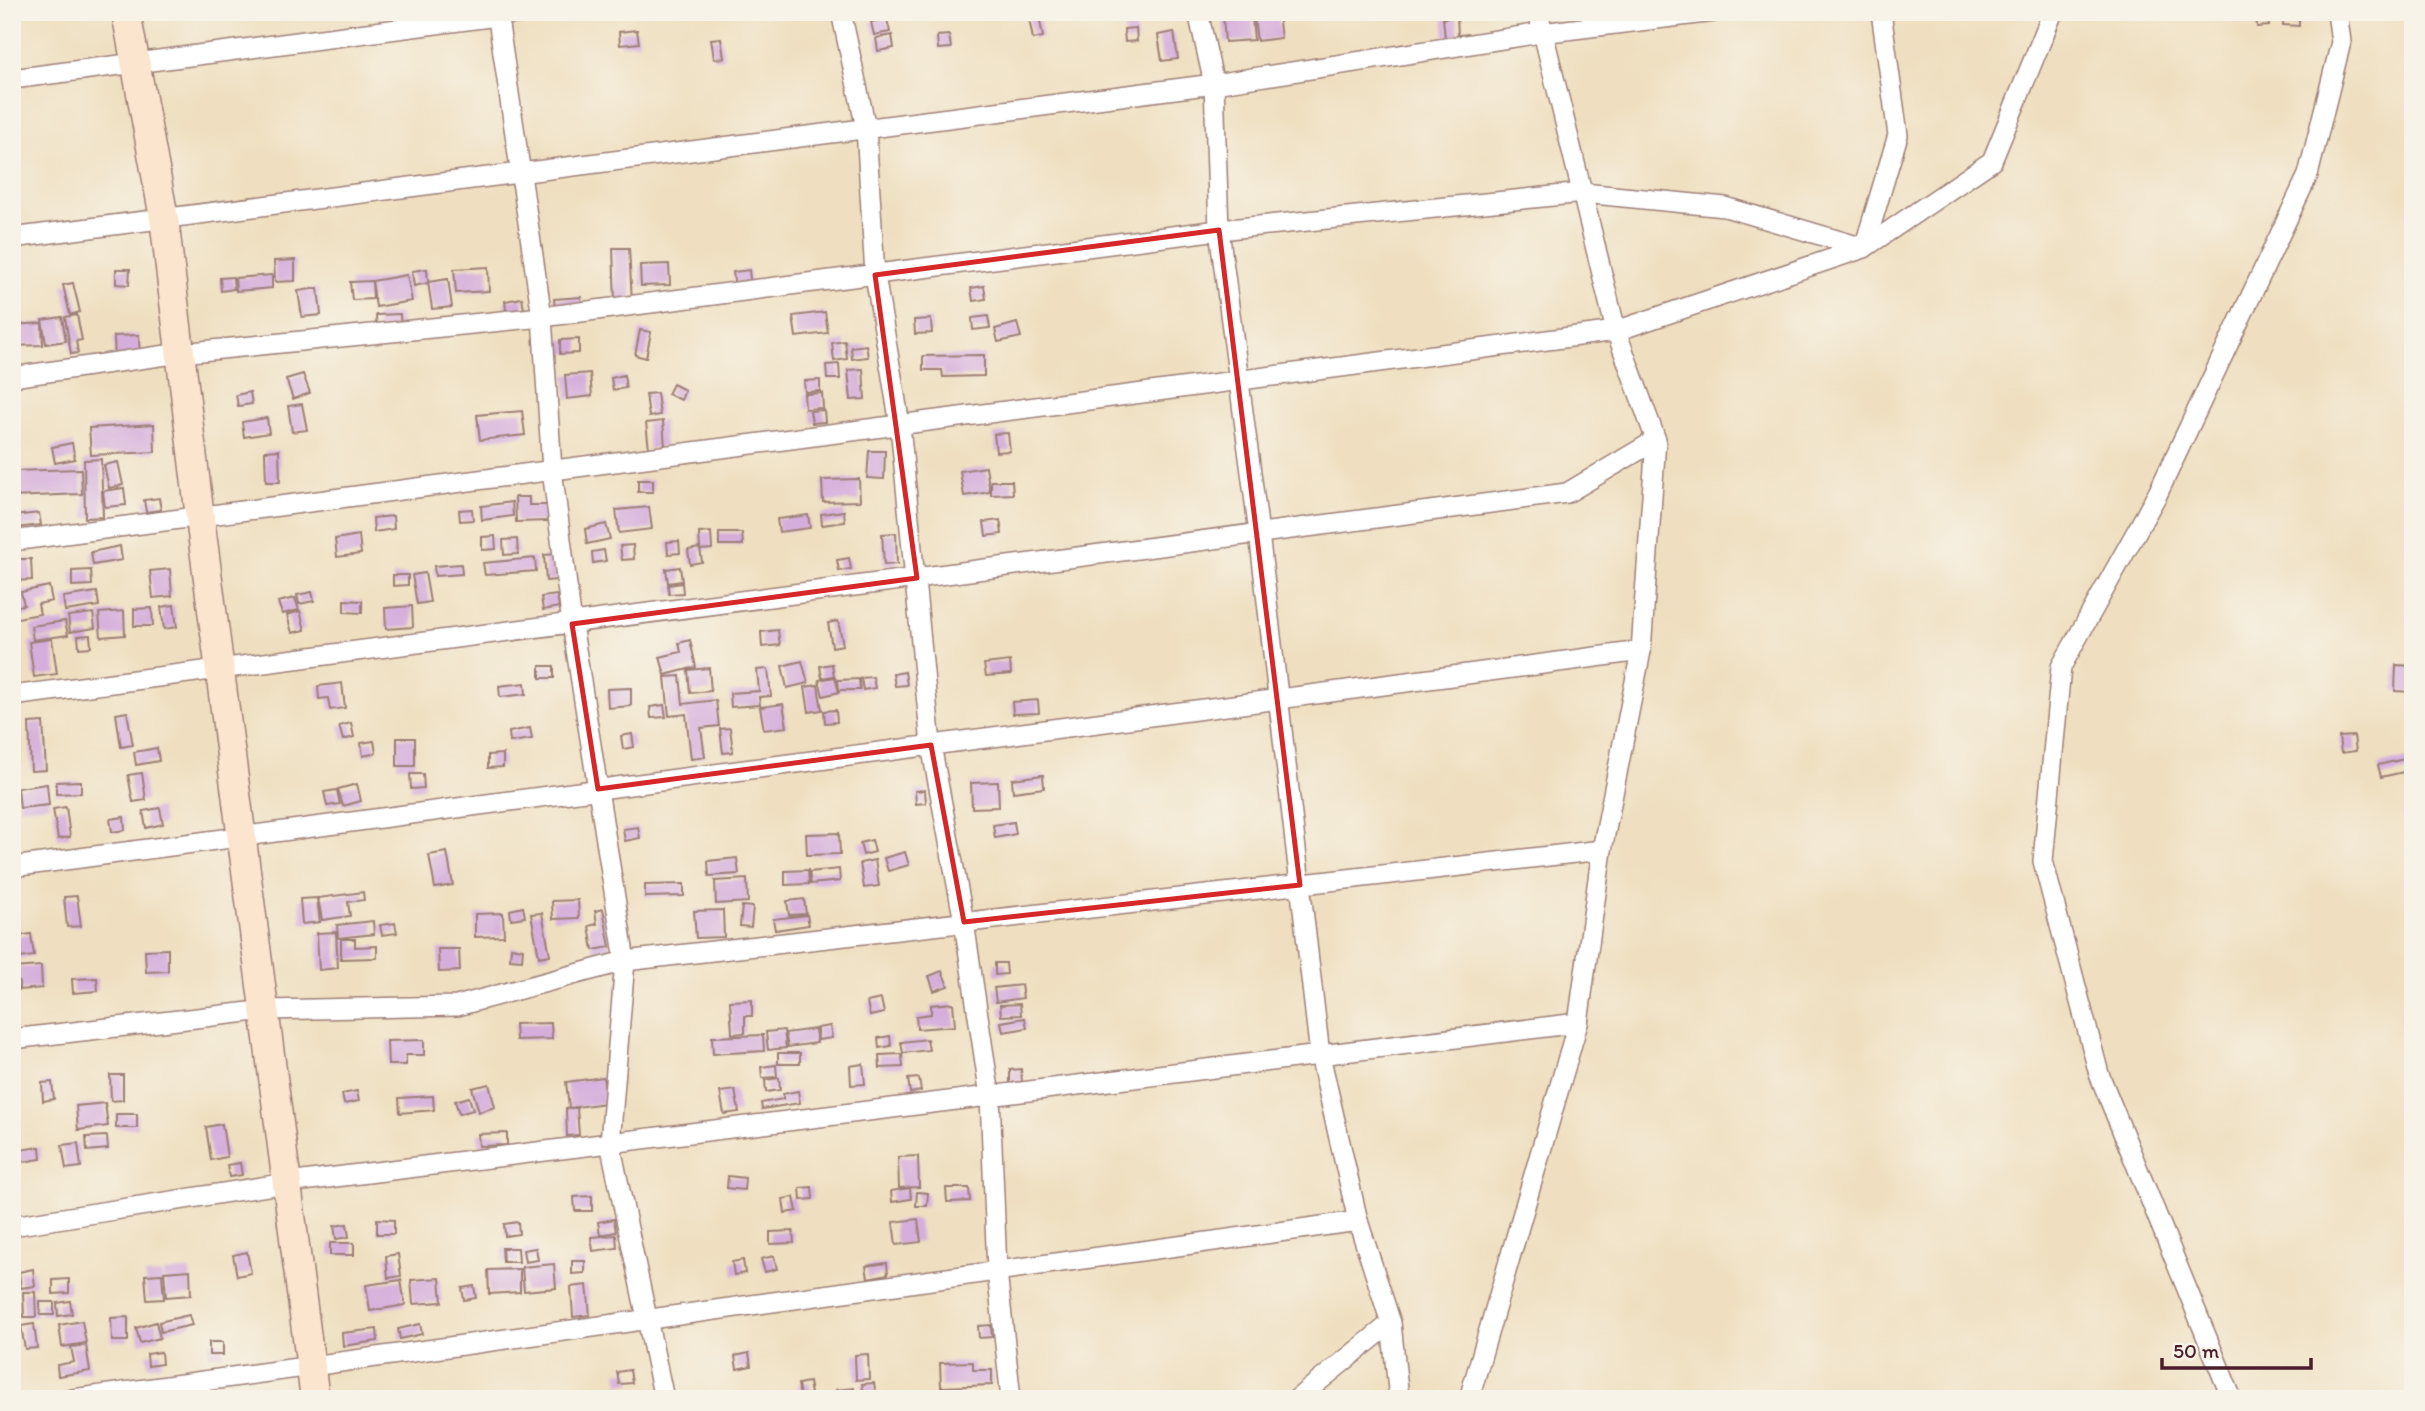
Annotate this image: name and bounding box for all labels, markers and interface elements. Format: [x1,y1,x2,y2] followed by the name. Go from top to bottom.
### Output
[2162,1327,2311,1371] scale bar
[2173,1338,2220,1363] text: 50 m

